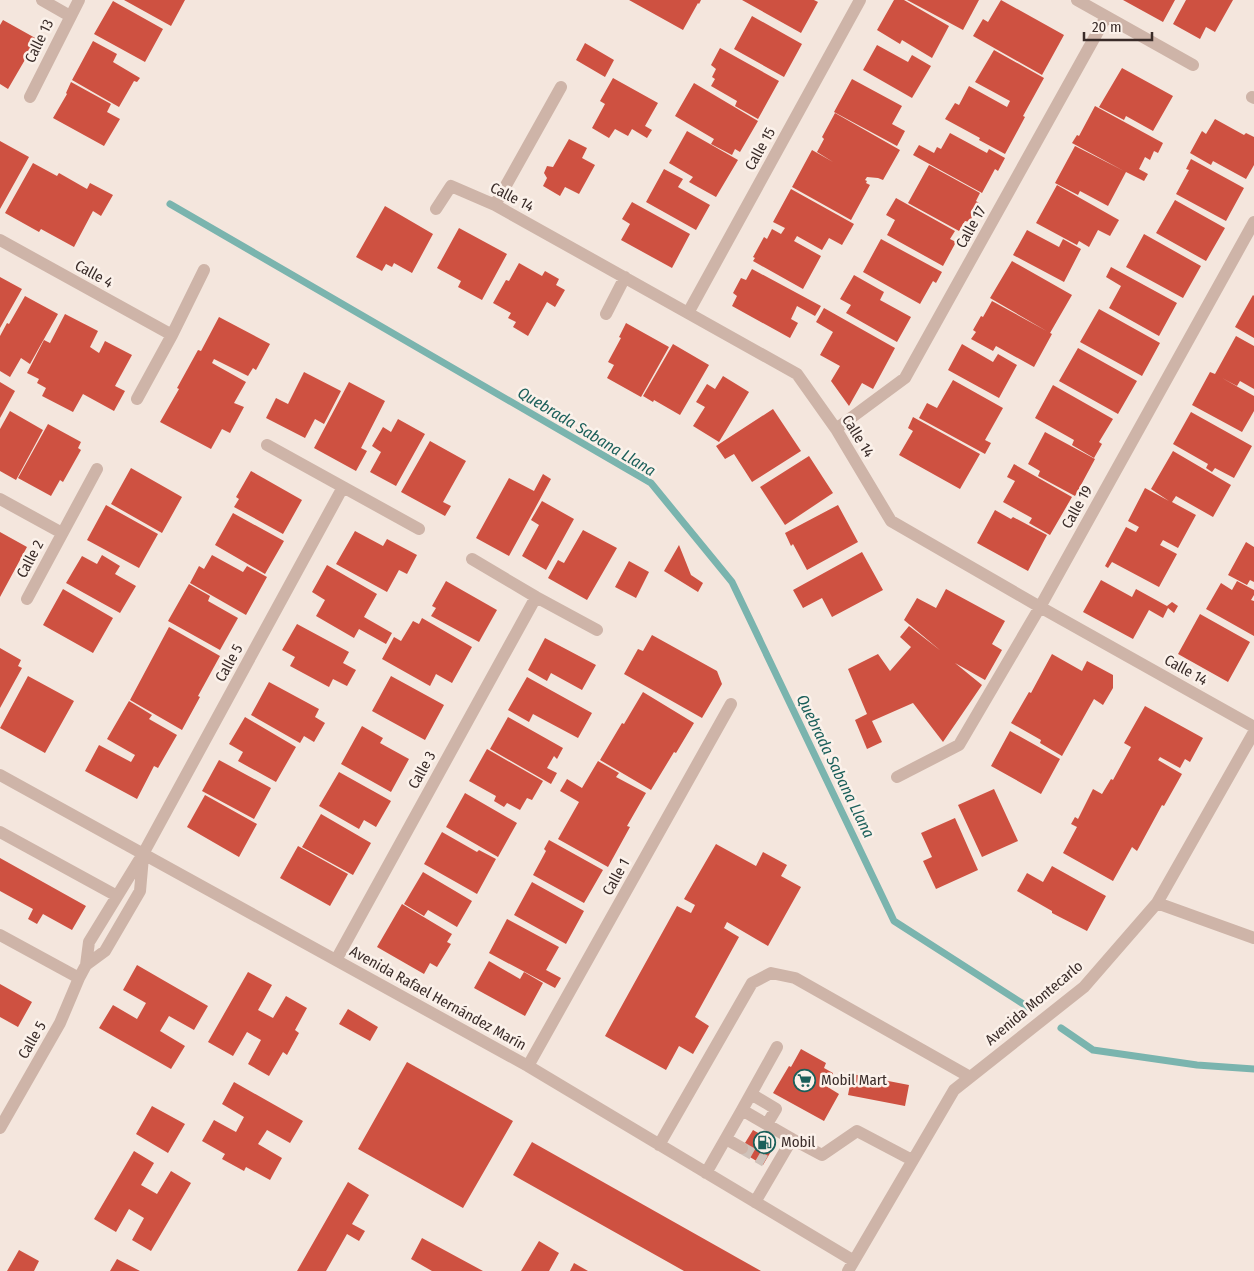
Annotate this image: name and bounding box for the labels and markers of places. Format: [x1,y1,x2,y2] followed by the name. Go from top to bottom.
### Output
[793,1068,817,1092] supermarket icon: Mobil Mart
[821,1071,887,1089] place label: Mobil Mart
[753,1130,777,1154] fuel station icon: Mobil
[781,1133,815,1151] place label: Mobil

